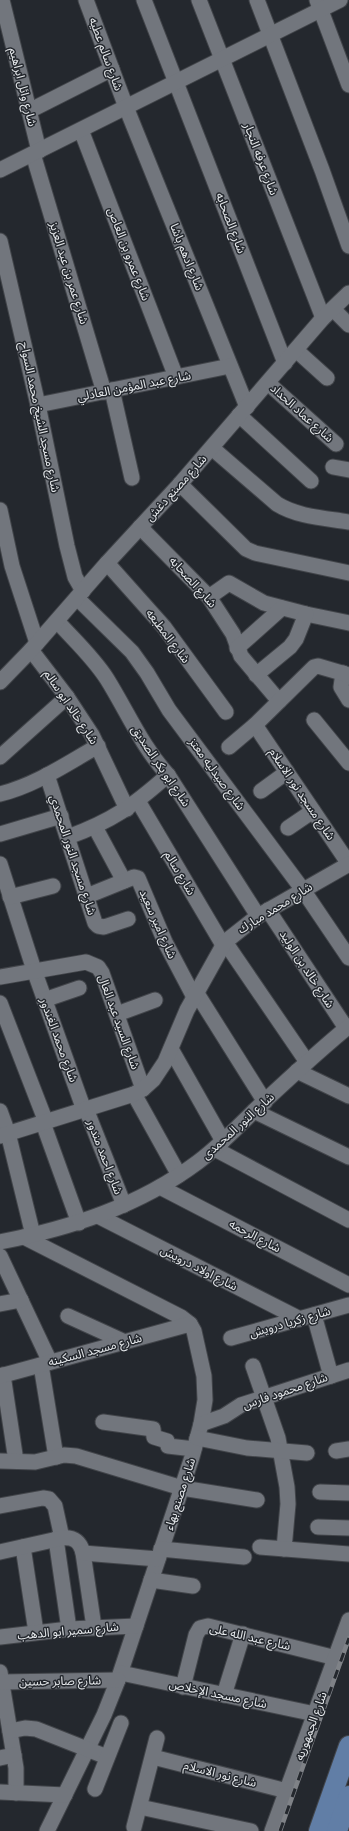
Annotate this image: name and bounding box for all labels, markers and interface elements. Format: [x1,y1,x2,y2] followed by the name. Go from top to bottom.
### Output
[84,15,127,93] street label: شارع سالم عطيه
[4,46,41,128] street label: شارع وائل ابراهيم
[239,119,282,198] street label: شارع عرفه النجار
[211,190,250,256] street label: شارع الصحابه
[103,205,154,303] street label: شارع عمرو بن العاص
[45,219,92,326] street label: شارع عمر بن عبد العزيز
[165,221,208,293] street label: شارع ادهم باشا
[15,340,64,494] street label: شارع مسجد الشيخ محمد السواح
[76,367,193,407] street label: شارع عبد المؤمن العادلي
[266,380,337,446] street label: شارع عماد الحداد
[142,451,211,525] street label: شارع مصنع دغش
[165,553,220,612] street label: شارع الصحابه
[142,606,194,667] street label: شارع المطبعه
[39,667,102,748] street label: شارع خالد ابو سالم
[127,722,194,810] street label: شارع ابو بكر الصديق
[184,734,249,814] street label: شارع صيدليه معتز
[264,745,339,844] street label: شارع مسجد نور الاسلام
[44,793,100,918] street label: شارع مسجد النور المحمدي
[160,848,199,899] street label: شارع سالم
[235,879,316,938] street label: شارع محمد مبارك
[135,887,180,962] street label: شارع امير سعيد
[275,927,338,1012] street label: شارع خالد بن الوليد
[93,972,144,1072] street label: شارع السيد عبد العال
[35,995,82,1085] street label: شارع محمد الغندور
[198,1089,278,1164] street label: شارع النور المحمدى
[82,1116,127,1197] street label: شارع احمد مندور
[226,1216,284,1257] street label: شارع الرحمه
[157,1242,240,1295] street label: شارع اولاد درويش
[247,1303,333,1342] street label: شارع زكريا درويش
[46,1330,144,1371] street label: شارع مسجد السكينه
[240,1369,330,1414] street label: شارع محمود فارس
[161,1456,200,1533] street label: شارع مصنع بهاء
[17,1619,120,1644] street label: شارع سمير ابو الدهب
[208,1620,292,1655] street label: شارع عبد الله على
[19,1672,101,1691] street label: شارع صابر حسين
[167,1676,268,1713] street label: شارع مسجد الإخلاص
[291,1689,332,1763] street label: شارع الجمهوريه
[182,1757,258,1792] street label: شارع نور الاسلام

